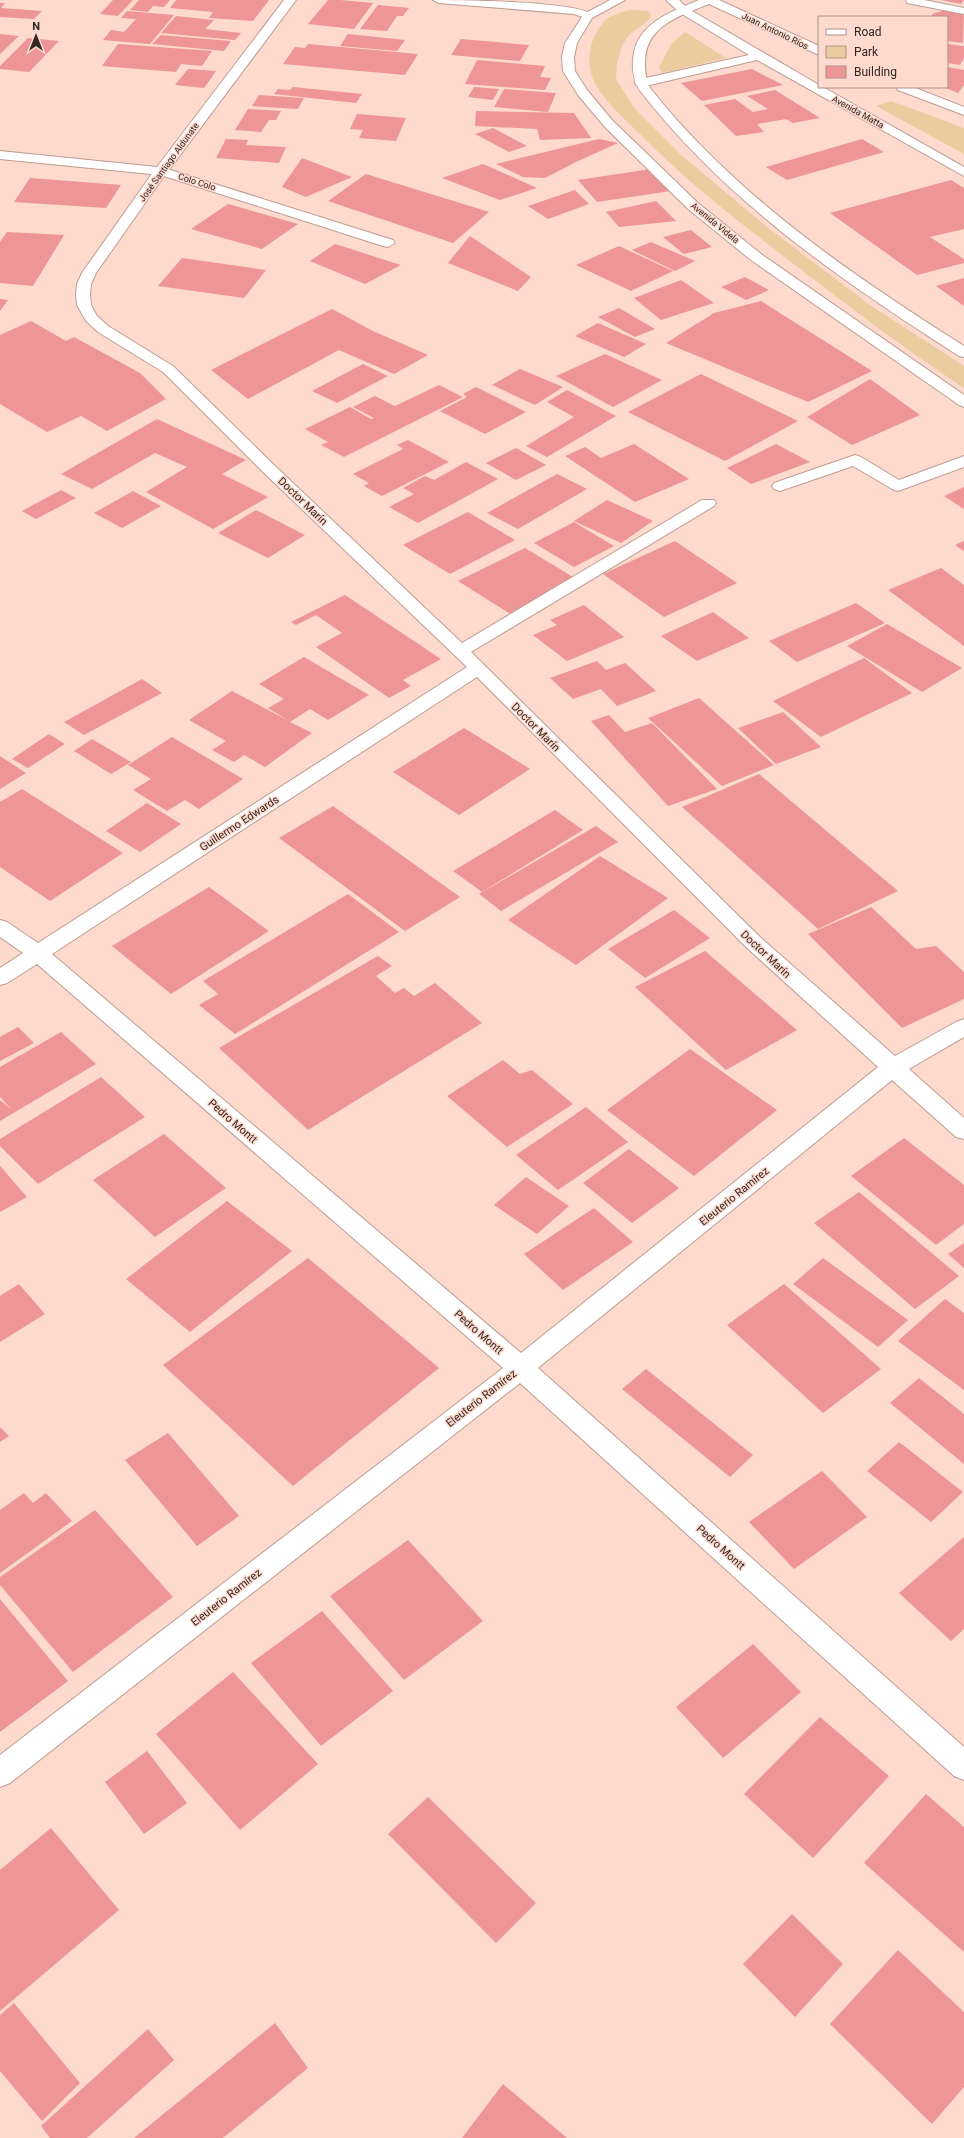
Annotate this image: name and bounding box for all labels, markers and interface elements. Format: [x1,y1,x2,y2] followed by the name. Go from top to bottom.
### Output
[740,11,810,52] street label: Juan Antonio Ríos
[16,16,56,56] north arrow
[818,16,948,88] legend
[32,20,40,33] text: N
[854,25,882,39] text: Road
[854,45,879,59] text: Park
[854,65,897,79] text: Building
[830,94,886,130] street label: Avenida Matta
[137,120,201,203] street label: José Santiago Aldunate
[177,171,217,193] street label: Colo Colo
[689,201,741,245] street label: Avenida Videla
[275,475,330,528] street label: Doctor Marín
[509,700,563,754] street label: Doctor Marín
[197,793,282,854] street label: Guillermo Edwards
[738,928,793,981] street label: Doctor Marín
[206,1097,260,1146] street label: Pedro Montt
[697,1164,772,1228] street label: Eleuterio Ramírez
[452,1308,506,1357] street label: Pedro Montt
[444,1367,520,1430] street label: Eleuterio Ramírez
[694,1522,748,1573] street label: Pedro Montt
[189,1566,265,1629] street label: Eleuterio Ramírez

